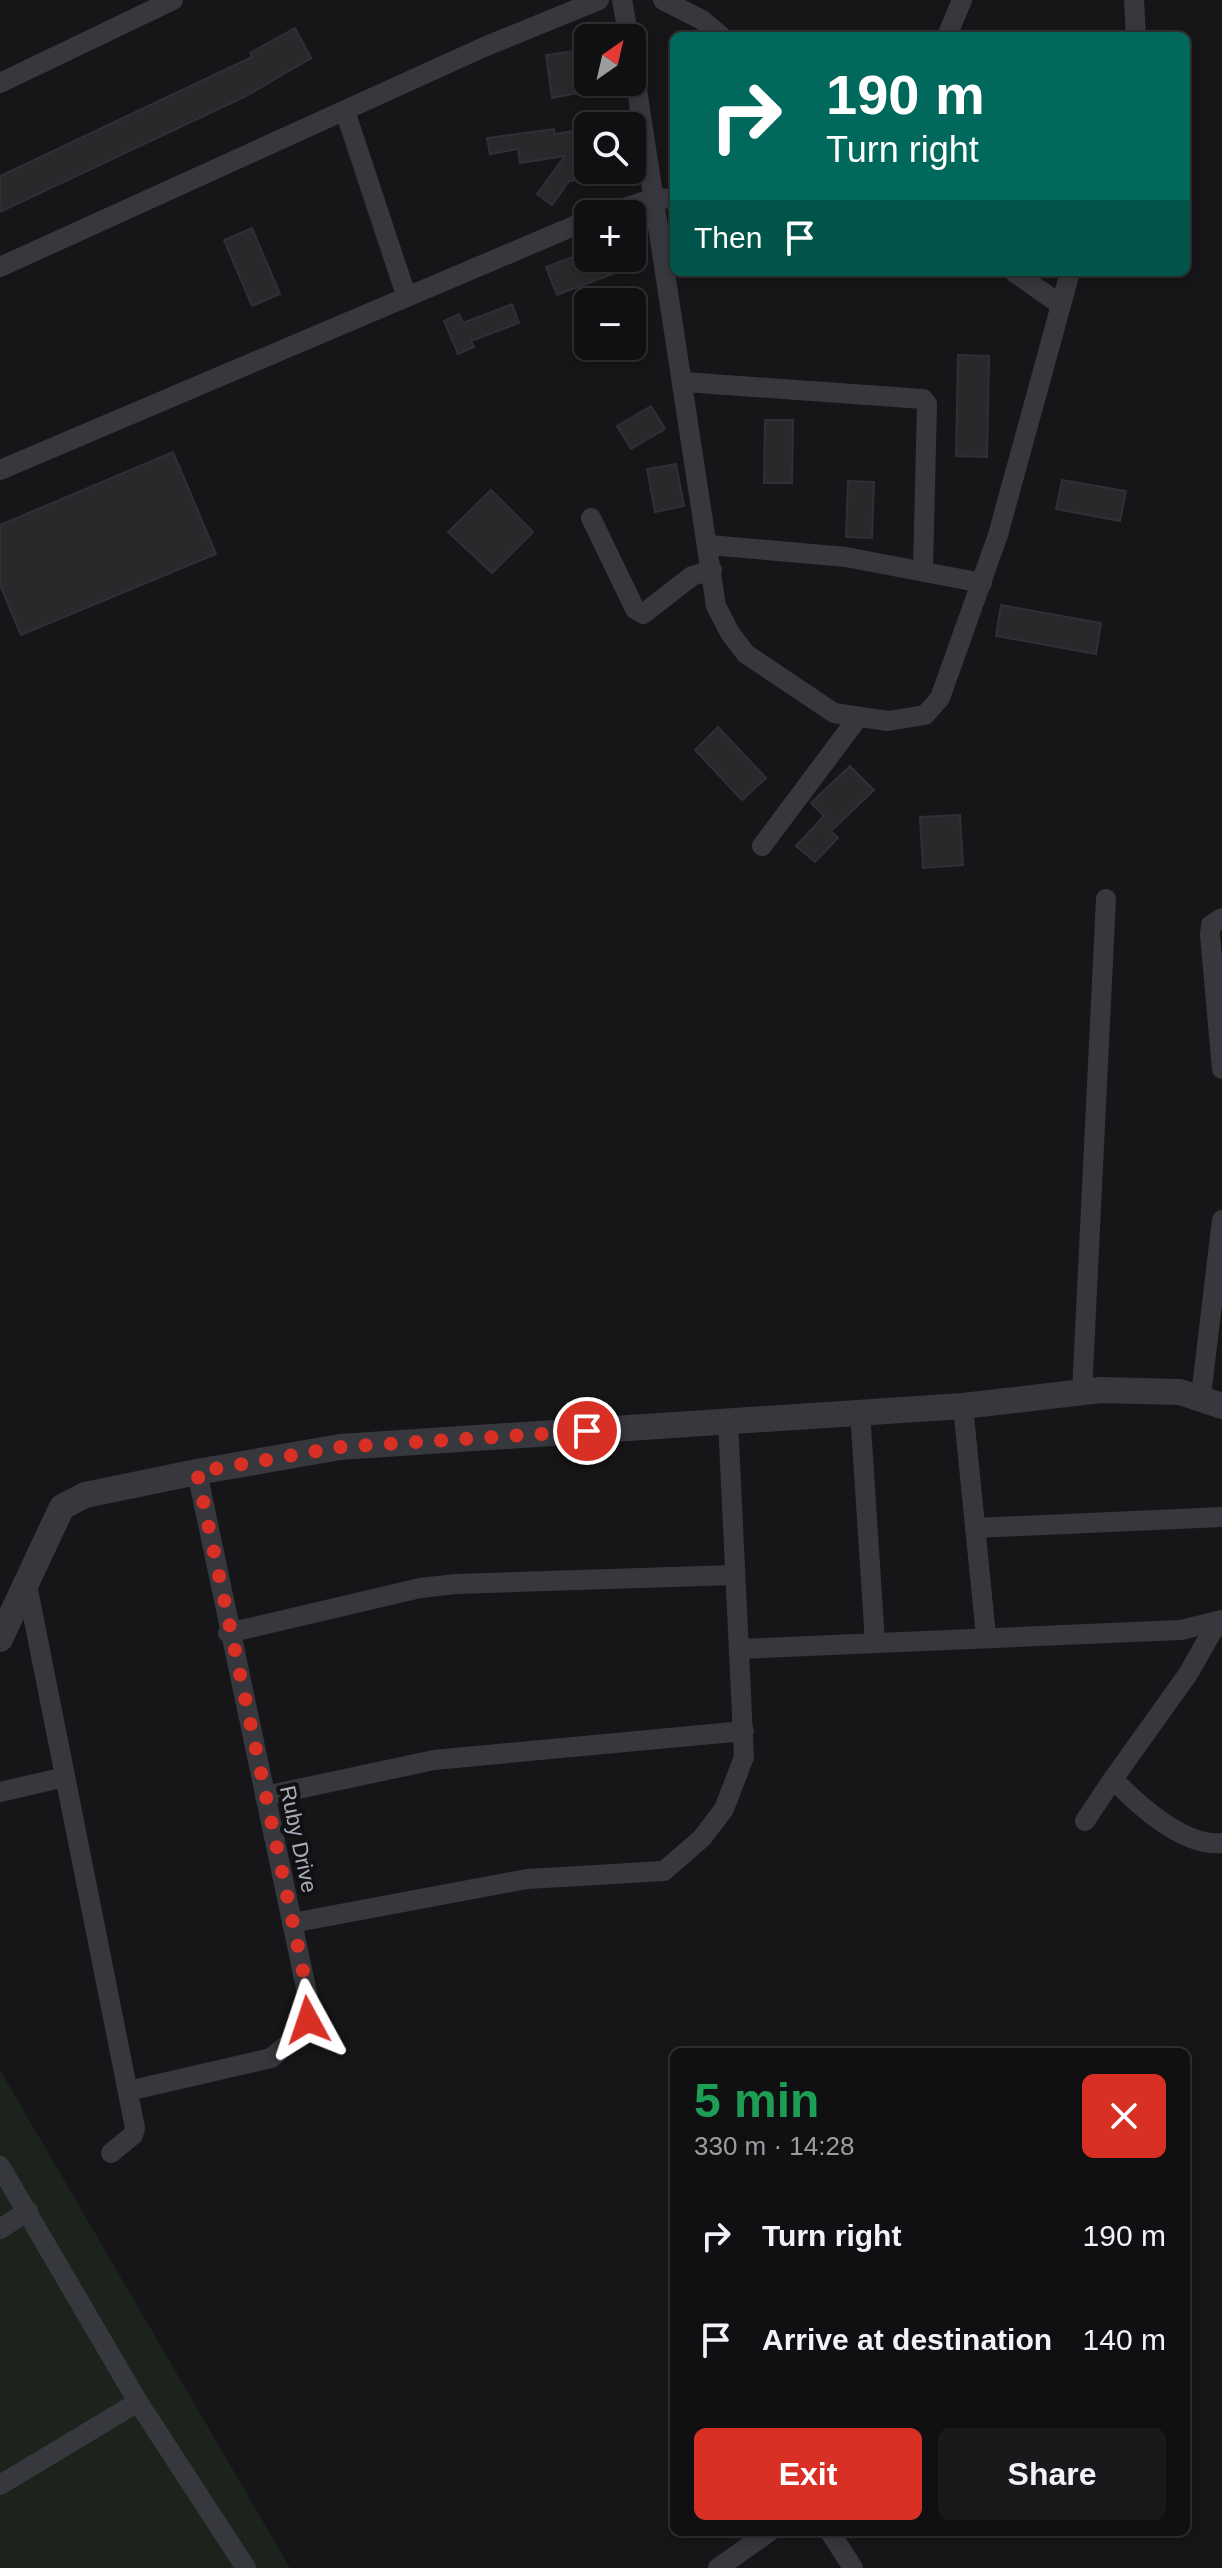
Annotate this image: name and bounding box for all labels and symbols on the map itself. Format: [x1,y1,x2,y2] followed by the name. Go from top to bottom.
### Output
[574,24,646,96] north arrow
[553,1397,621,1465] pin
[275,1783,322,1895] street label: Ruby Drive
[266,1978,350,2062] position arrow

